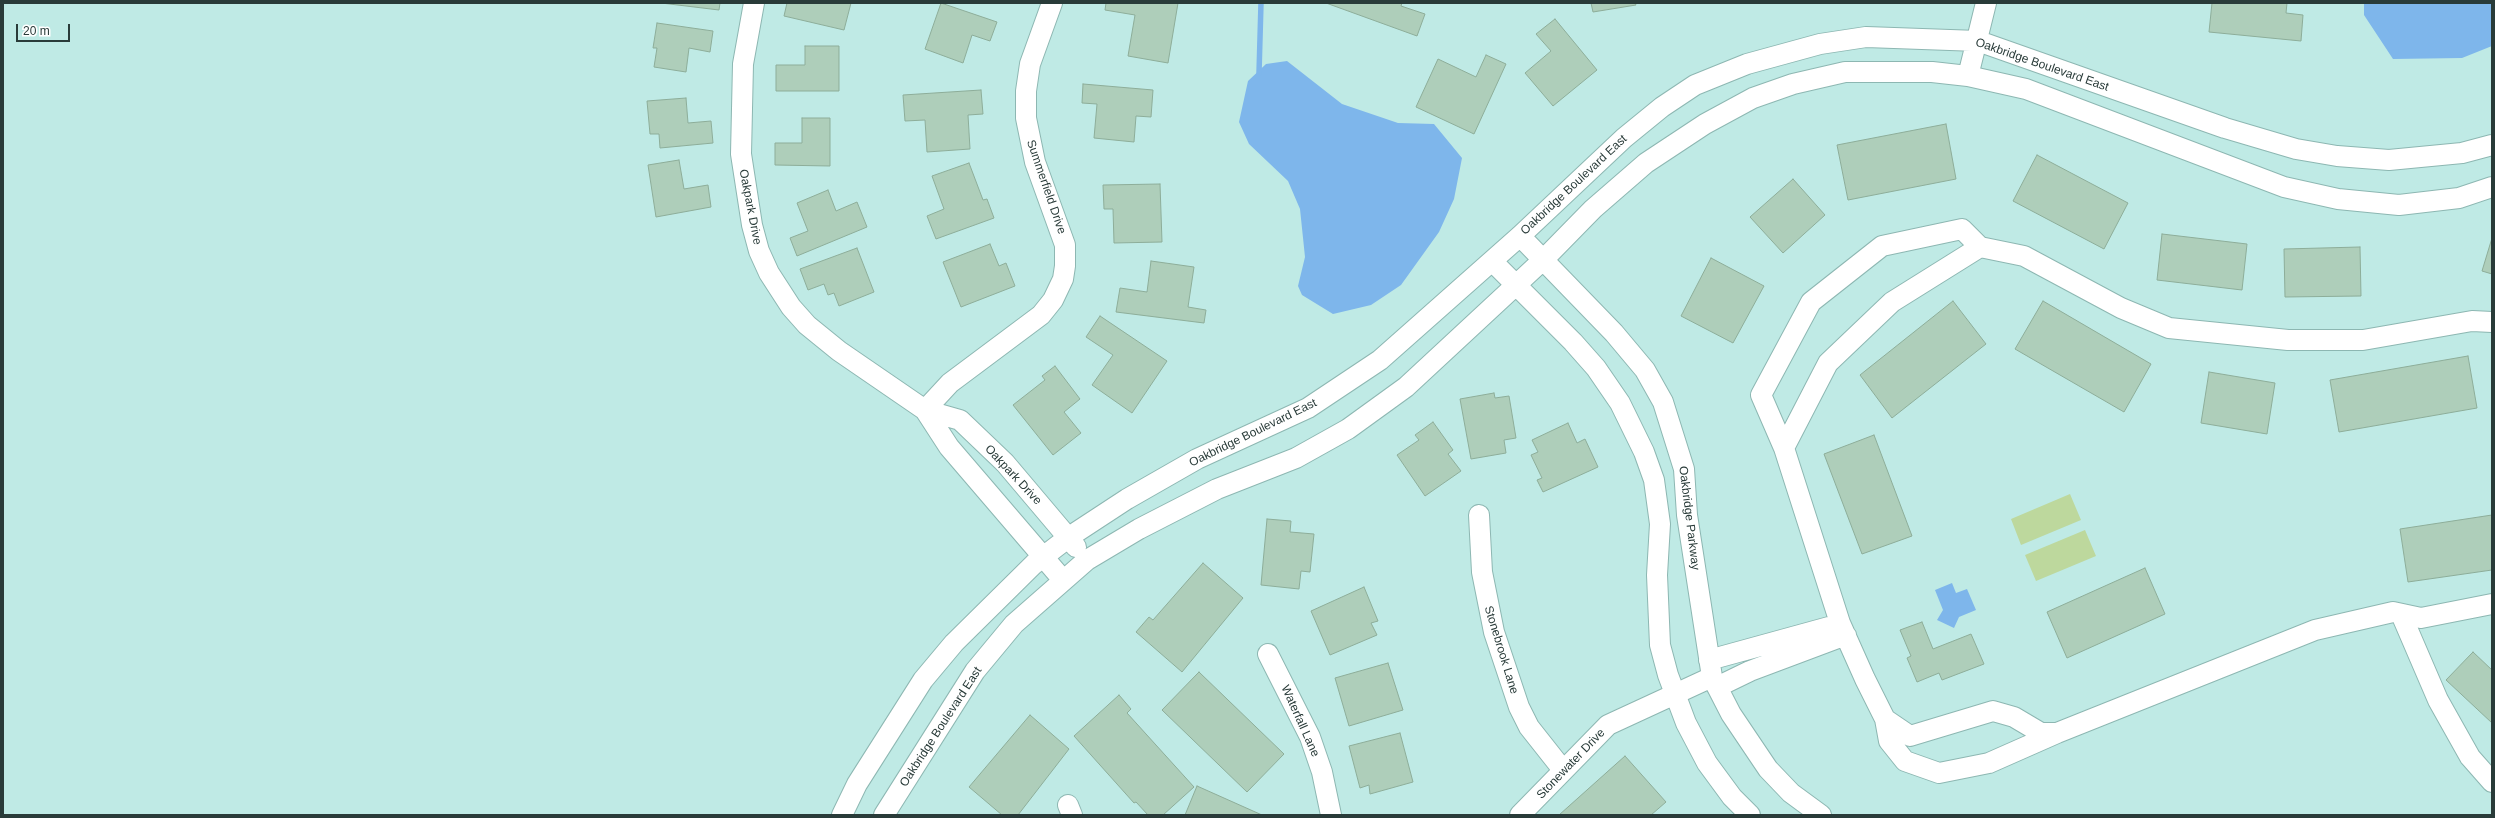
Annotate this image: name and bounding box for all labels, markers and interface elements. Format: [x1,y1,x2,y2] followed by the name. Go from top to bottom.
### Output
[18,16,72,42] scale bar
[23,24,50,38] text: 20 m
[1973,35,2111,95] street label: Oakbridge Boulevard East
[1518,132,1630,238] street label: Oakbridge Boulevard East
[1023,138,1069,236] street label: Summerfield Drive
[736,168,764,246] street label: Oakpark Drive
[1187,396,1319,470] street label: Oakbridge Boulevard East
[982,442,1044,508] street label: Oakpark Drive
[1675,465,1703,571] street label: Oakbridge Parkway
[1481,604,1521,696] street label: Stonebrook Lane
[897,664,985,790] street label: Oakbridge Boulevard East
[1278,683,1322,759] street label: Waterfall Lane
[1534,726,1608,802] street label: Stonewater Drive

